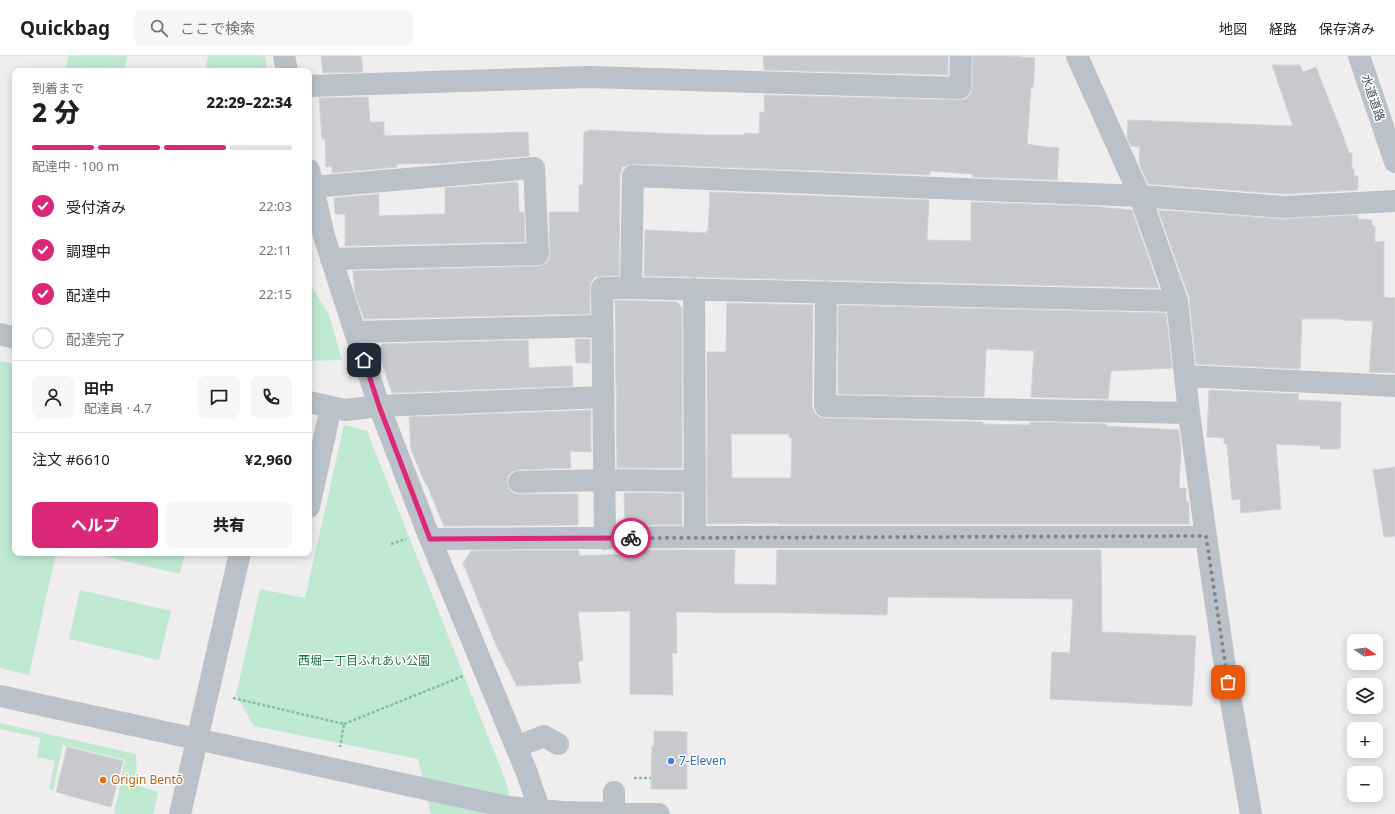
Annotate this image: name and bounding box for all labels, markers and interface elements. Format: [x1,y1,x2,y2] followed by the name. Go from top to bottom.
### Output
[134,10,414,46] search box
[20,15,110,41] text: Quickbag
[148,17,170,39] icon: search
[180,18,255,38] text: ここで検索
[1219,19,1247,38] text: 地図
[1269,19,1297,38] text: 経路
[1319,19,1375,38] text: 保存済み
[1358,72,1389,123] street label: 水道道路
[32,79,84,97] text: 到着まで
[207,92,292,112] text: 22:29–22:34
[32,94,80,130] text: 2 分
[32,157,119,175] text: 配達中 · 100 m
[32,195,54,217] icon: check
[66,197,126,217] text: 受付済み
[259,197,292,215] text: 22:03
[32,239,54,261] icon: check
[66,241,111,261] text: 調理中
[259,241,292,259] text: 22:11
[32,283,54,305] icon: check
[66,285,111,305] text: 配達中
[259,285,292,303] text: 22:15
[66,329,126,349] text: 配達完了
[347,343,381,377] pin
[353,349,375,371] icon: home
[32,376,74,418] button: person
[198,376,240,418] button: chat
[250,376,292,418] button: phone
[84,378,114,398] text: 田中
[84,399,152,417] text: 配達員 · 4.7
[32,449,110,469] text: 注文 #6610
[245,449,292,469] text: ¥2,960
[32,502,158,548] button: ヘルプ
[166,502,292,548] button: 共有
[611,518,651,558] courier
[620,527,642,549] icon: bike
[1347,634,1383,670] north arrow
[1347,634,1383,802] map controls
[298,652,430,669] park label: 西堀一丁目ふれあい公園
[1211,665,1245,699] pin
[1217,671,1239,693] icon: bag
[1347,678,1383,714] button: layers
[1347,722,1383,758] button: +
[679,752,726,769] place label: 7-Eleven
[666,756,676,766] marker: 7-Eleven
[1347,766,1383,802] button: −
[111,771,183,788] place label: Origin Bentō
[98,775,108,785] marker: Origin Bentō

